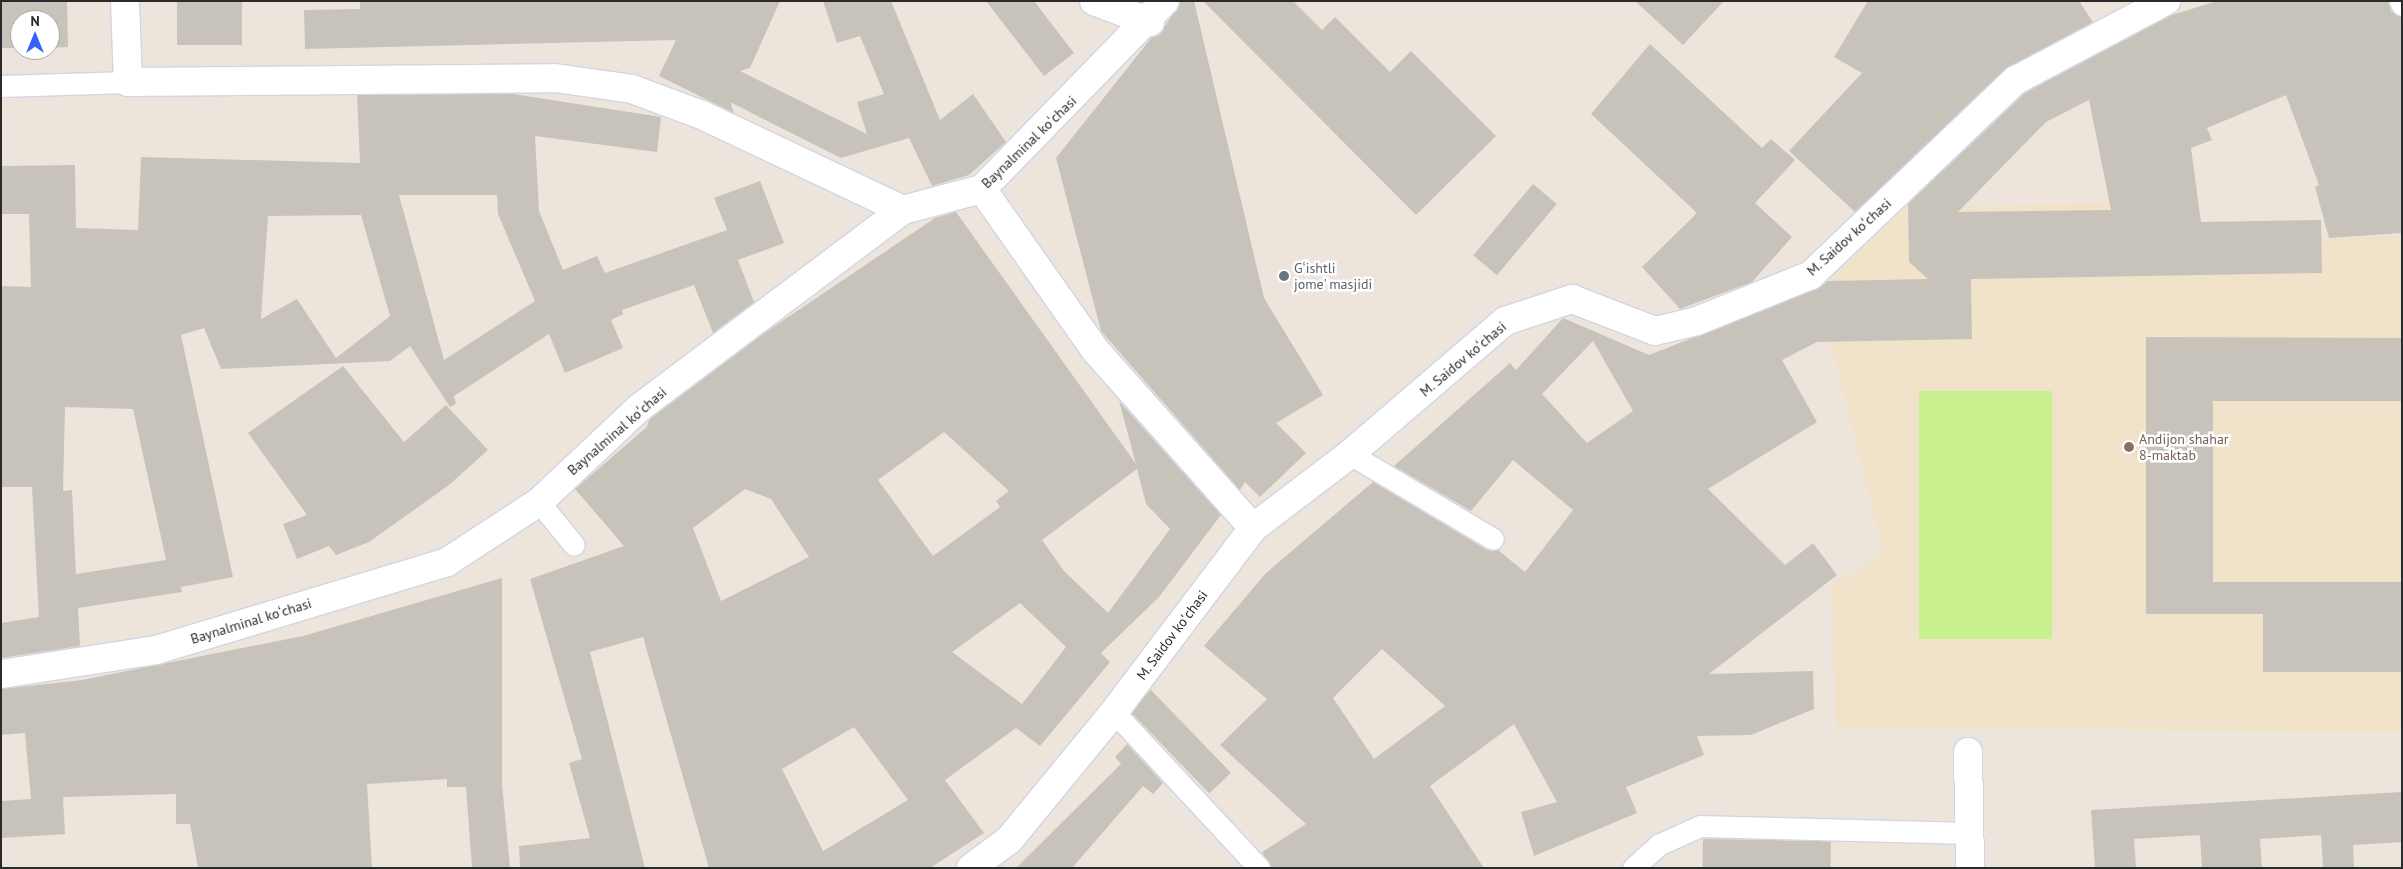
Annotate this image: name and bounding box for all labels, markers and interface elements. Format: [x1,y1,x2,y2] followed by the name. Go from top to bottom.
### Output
[10,10,60,60] north arrow
[30,12,40,30] text: N
[978,92,1080,192] street label: Baynalminal koʻchasi
[1803,194,1895,280] street label: M. Saidov koʻchasi
[1294,260,1373,292] place label: Gʻishtli jome' masjidi
[1278,270,1290,282] marker: Gʻishtli jome' masjidi
[1416,318,1510,400] street label: M. Saidov koʻchasi
[564,383,670,479] street label: Baynalminal koʻchasi
[2139,431,2229,464] place label: Andijon shahar 8-maktab
[2123,441,2135,453] marker: Andijon shahar 8-maktab
[1132,586,1212,684] street label: M. Saidov koʻchasi
[188,595,314,647] street label: Baynalminal koʻchasi

